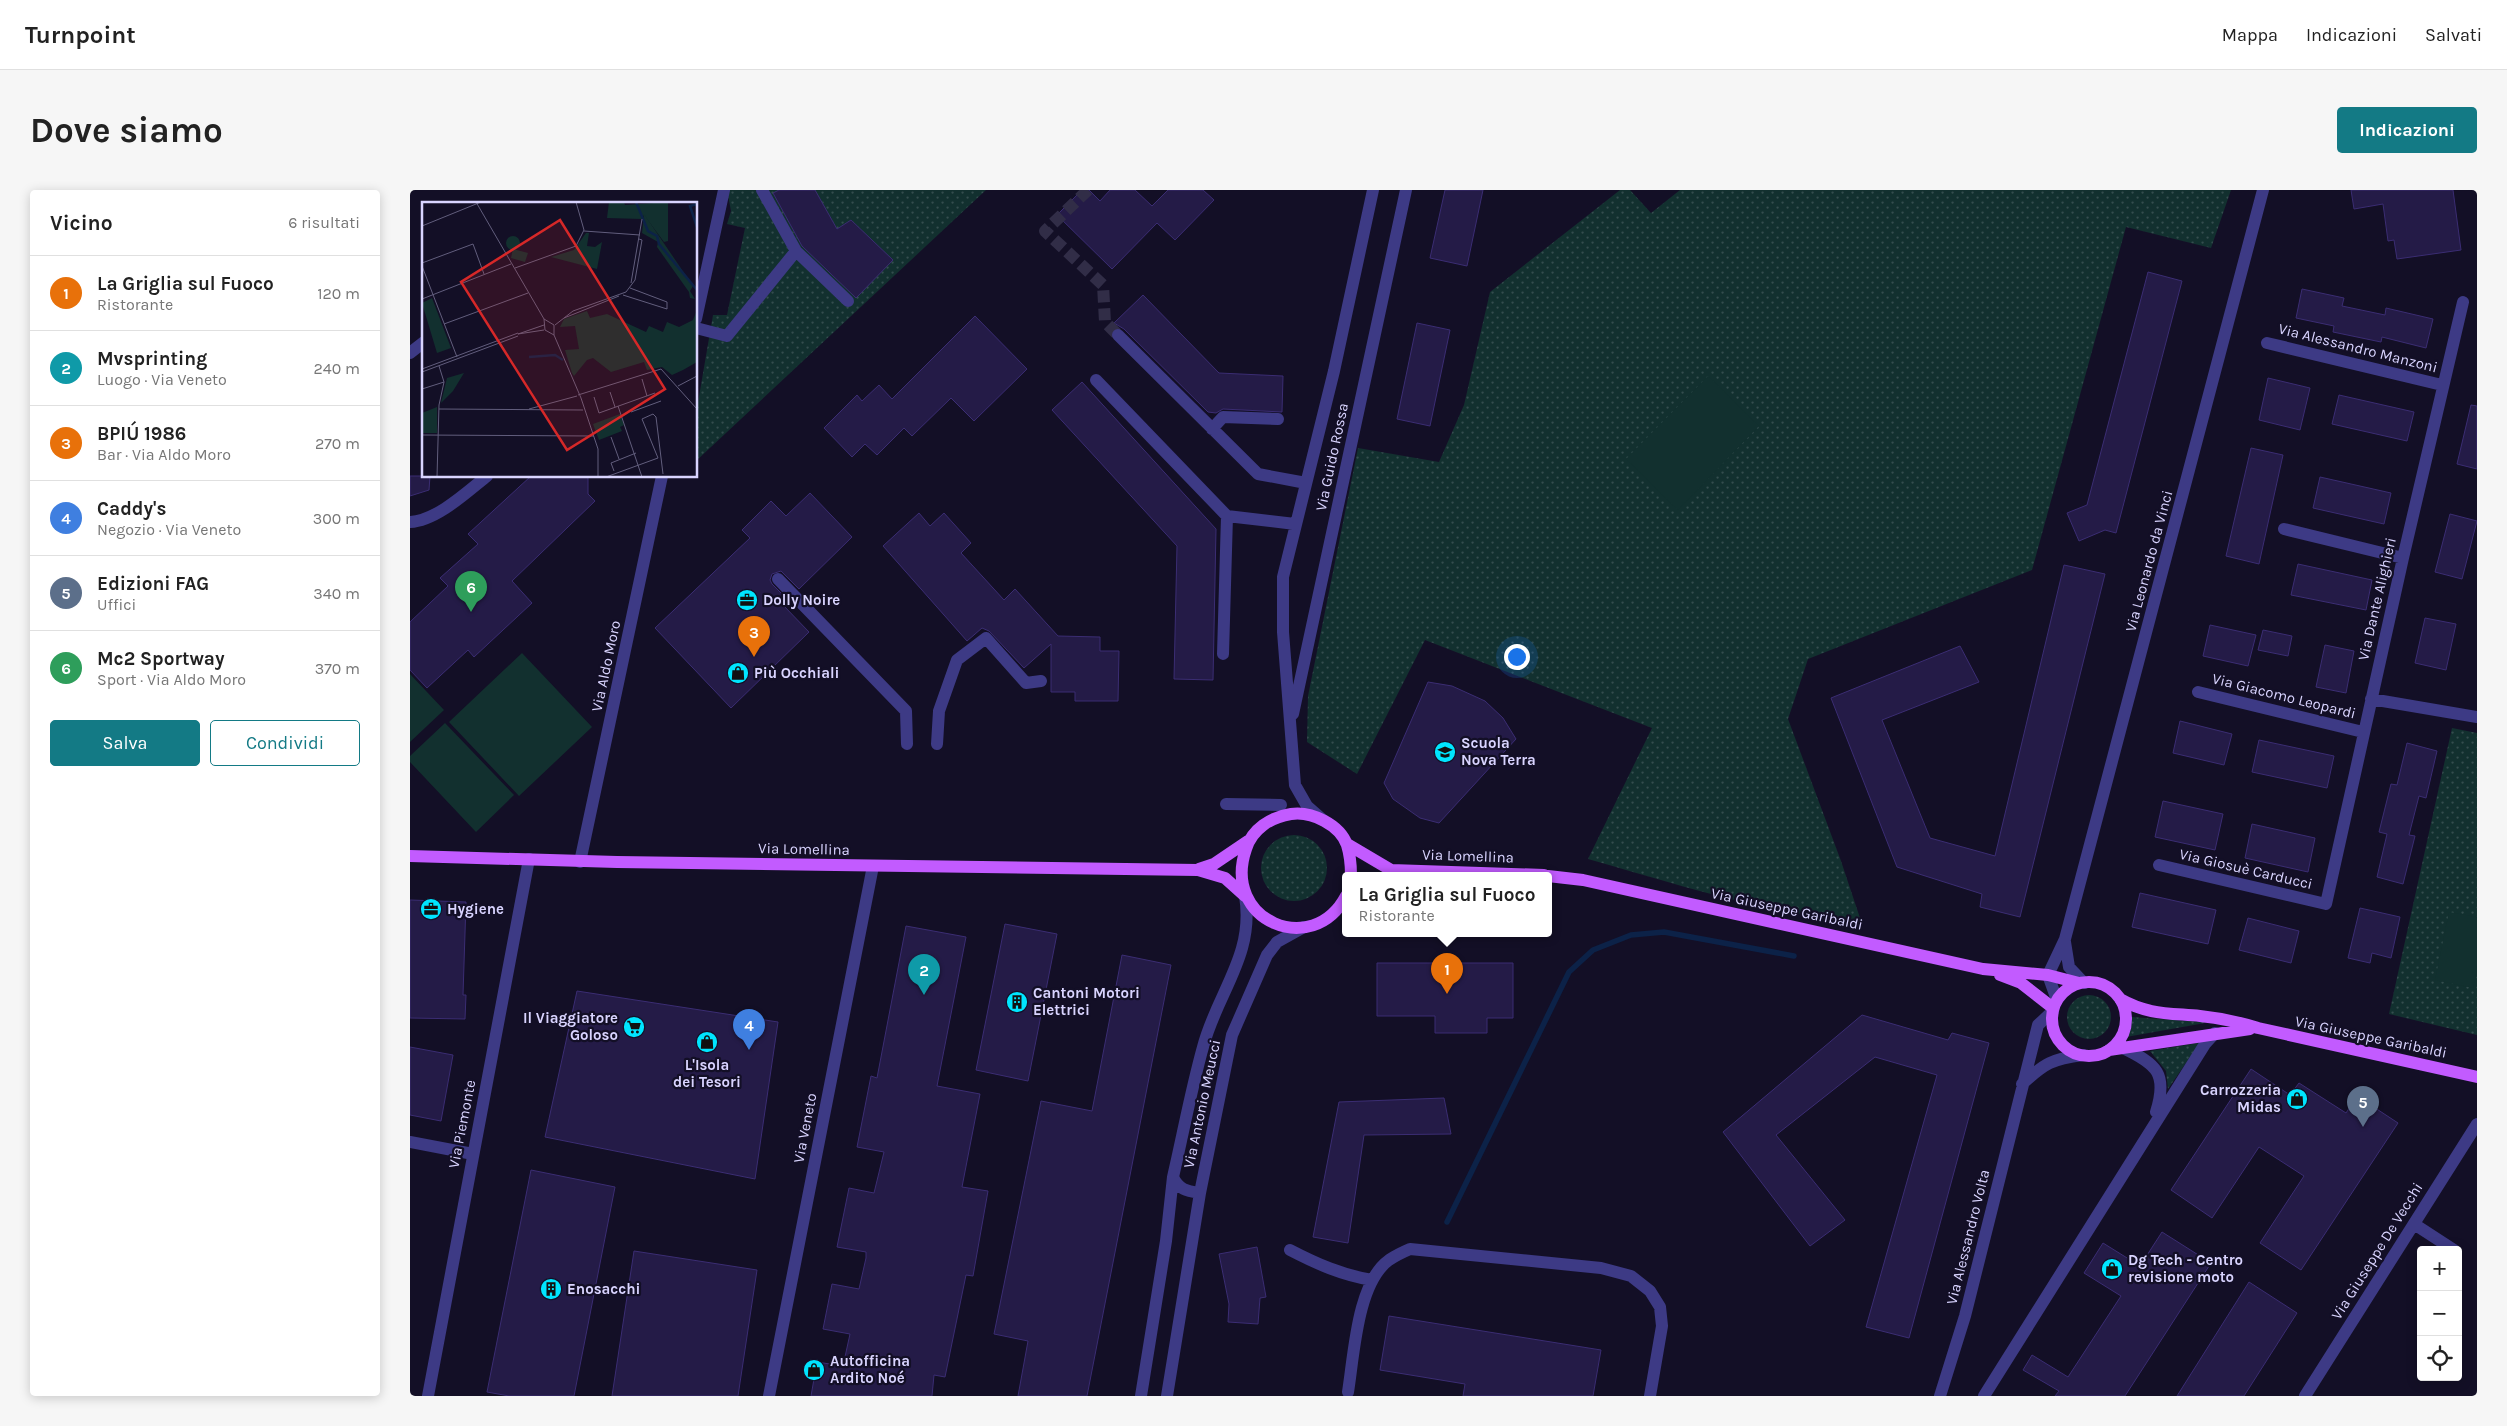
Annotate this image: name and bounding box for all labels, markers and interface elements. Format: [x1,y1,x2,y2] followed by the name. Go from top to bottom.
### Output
[25,21,136,49] text: Turnpoint
[2222,24,2278,46] text: Mappa
[2306,24,2397,46] text: Indicazioni
[2425,24,2482,46] text: Salvati
[2337,107,2477,153] button: Indicazioni
[30,110,223,151] text: Dove siamo
[422,202,698,478] inset map
[50,211,113,235] text: Vicino
[288,213,360,232] text: 6 risultati
[97,273,274,295] text: La Griglia sul Fuoco
[63,284,69,303] text: 1
[317,284,360,303] text: 120 m
[97,295,173,314] text: Ristorante
[2277,320,2439,376] street label: Via Alessandro Manzoni
[97,348,207,370] text: Mvsprinting
[61,359,71,378] text: 2
[314,359,360,378] text: 240 m
[97,370,227,389] text: Luogo · Via Veneto
[1312,401,1352,513] street label: Via Guido Rossa
[97,423,186,445] text: BPIÚ 1986
[61,434,71,453] text: 3
[315,434,360,453] text: 270 m
[97,445,231,464] text: Bar · Via Aldo Moro
[2121,488,2177,634] street label: Via Leonardo da Vinci
[97,498,166,520] text: Caddy's
[61,509,71,528] text: 4
[313,509,360,528] text: 300 m
[97,520,241,539] text: Negozio · Via Veneto
[2354,536,2400,662] street label: Via Dante Alighieri
[455,571,487,612] pin: 6
[97,573,209,595] text: Edizioni FAG
[61,584,71,603] text: 5
[313,584,360,603] text: 340 m
[735,588,759,612] office icon: Dolly Noire
[763,591,840,609] place label: Dolly Noire
[97,595,136,614] text: Uffici
[738,616,770,657] pin: 3
[588,619,624,713] street label: Via Aldo Moro
[1504,644,1530,670] your location
[97,648,224,670] text: Mc2 Sportway
[61,659,71,678] text: 6
[315,659,360,678] text: 370 m
[726,661,750,685] shop icon: Più Occhiali
[754,664,839,682] place label: Più Occhiali
[2210,669,2358,723] street label: Via Giacomo Leopardi
[97,670,246,689] text: Sport · Via Aldo Moro
[50,720,200,766] button: Salva
[210,720,360,766] button: Condividi
[1461,734,1536,769] place label: Scuola Nova Terra
[1433,740,1457,764] school or university icon: Scuola Nova Terra
[758,839,850,859] street label: Via Lomellina
[1422,845,1514,867] street label: Via Lomellina
[2178,845,2314,893] street label: Via Giosuè Carducci
[1342,872,1552,937] popup
[1359,884,1535,906] text: La Griglia sul Fuoco
[1709,884,1865,934] street label: Via Giuseppe Garibaldi
[419,897,443,921] office icon: Hygiene
[447,900,504,918] place label: Hygiene
[1359,906,1435,925] text: Ristorante
[1431,953,1463,994] pin: 1
[908,954,940,995] pin: 2
[1033,984,1140,1019] place label: Cantoni Motori Elettrici
[1005,990,1029,1014] building icon: Cantoni Motori Elettrici
[523,1009,618,1044] place label: Il Viaggiatore Goloso
[733,1009,765,1050] pin: 4
[2293,1012,2449,1062] street label: Via Giuseppe Garibaldi
[622,1015,646,1039] supermarket icon: Il Viaggiatore Goloso
[695,1030,719,1054] shop icon: L'Isola dei Tesori
[1180,1038,1224,1170] street label: Via Antonio Meucci
[673,1056,741,1091] place label: L'Isola dei Tesori
[445,1078,479,1170] street label: Via Piemonte
[2200,1081,2281,1116] place label: Carrozzeria Midas
[2347,1086,2379,1127] pin: 5
[2285,1087,2309,1111] shop icon: Carrozzeria Midas
[789,1091,821,1165] street label: Via Veneto
[1942,1168,1994,1306] street label: Via Alessandro Volta
[2327,1179,2427,1323] street label: Via Giuseppe De Vecchi
[2417,1246,2462,1381] map controls
[2417,1246,2462,1291] button: +
[2128,1251,2243,1286] place label: Dg Tech - Centro revisione moto
[2100,1257,2124,1281] shop icon: Dg Tech - Centro revisione moto
[539,1277,563,1301] building icon: Enosacchi
[567,1280,640,1298] place label: Enosacchi
[2417,1291,2462,1336] button: −
[2417,1336,2462,1381] button: locate
[830,1352,910,1387] place label: Autofficina Ardito Noé
[802,1358,826,1382] shop icon: Autofficina Ardito Noé

